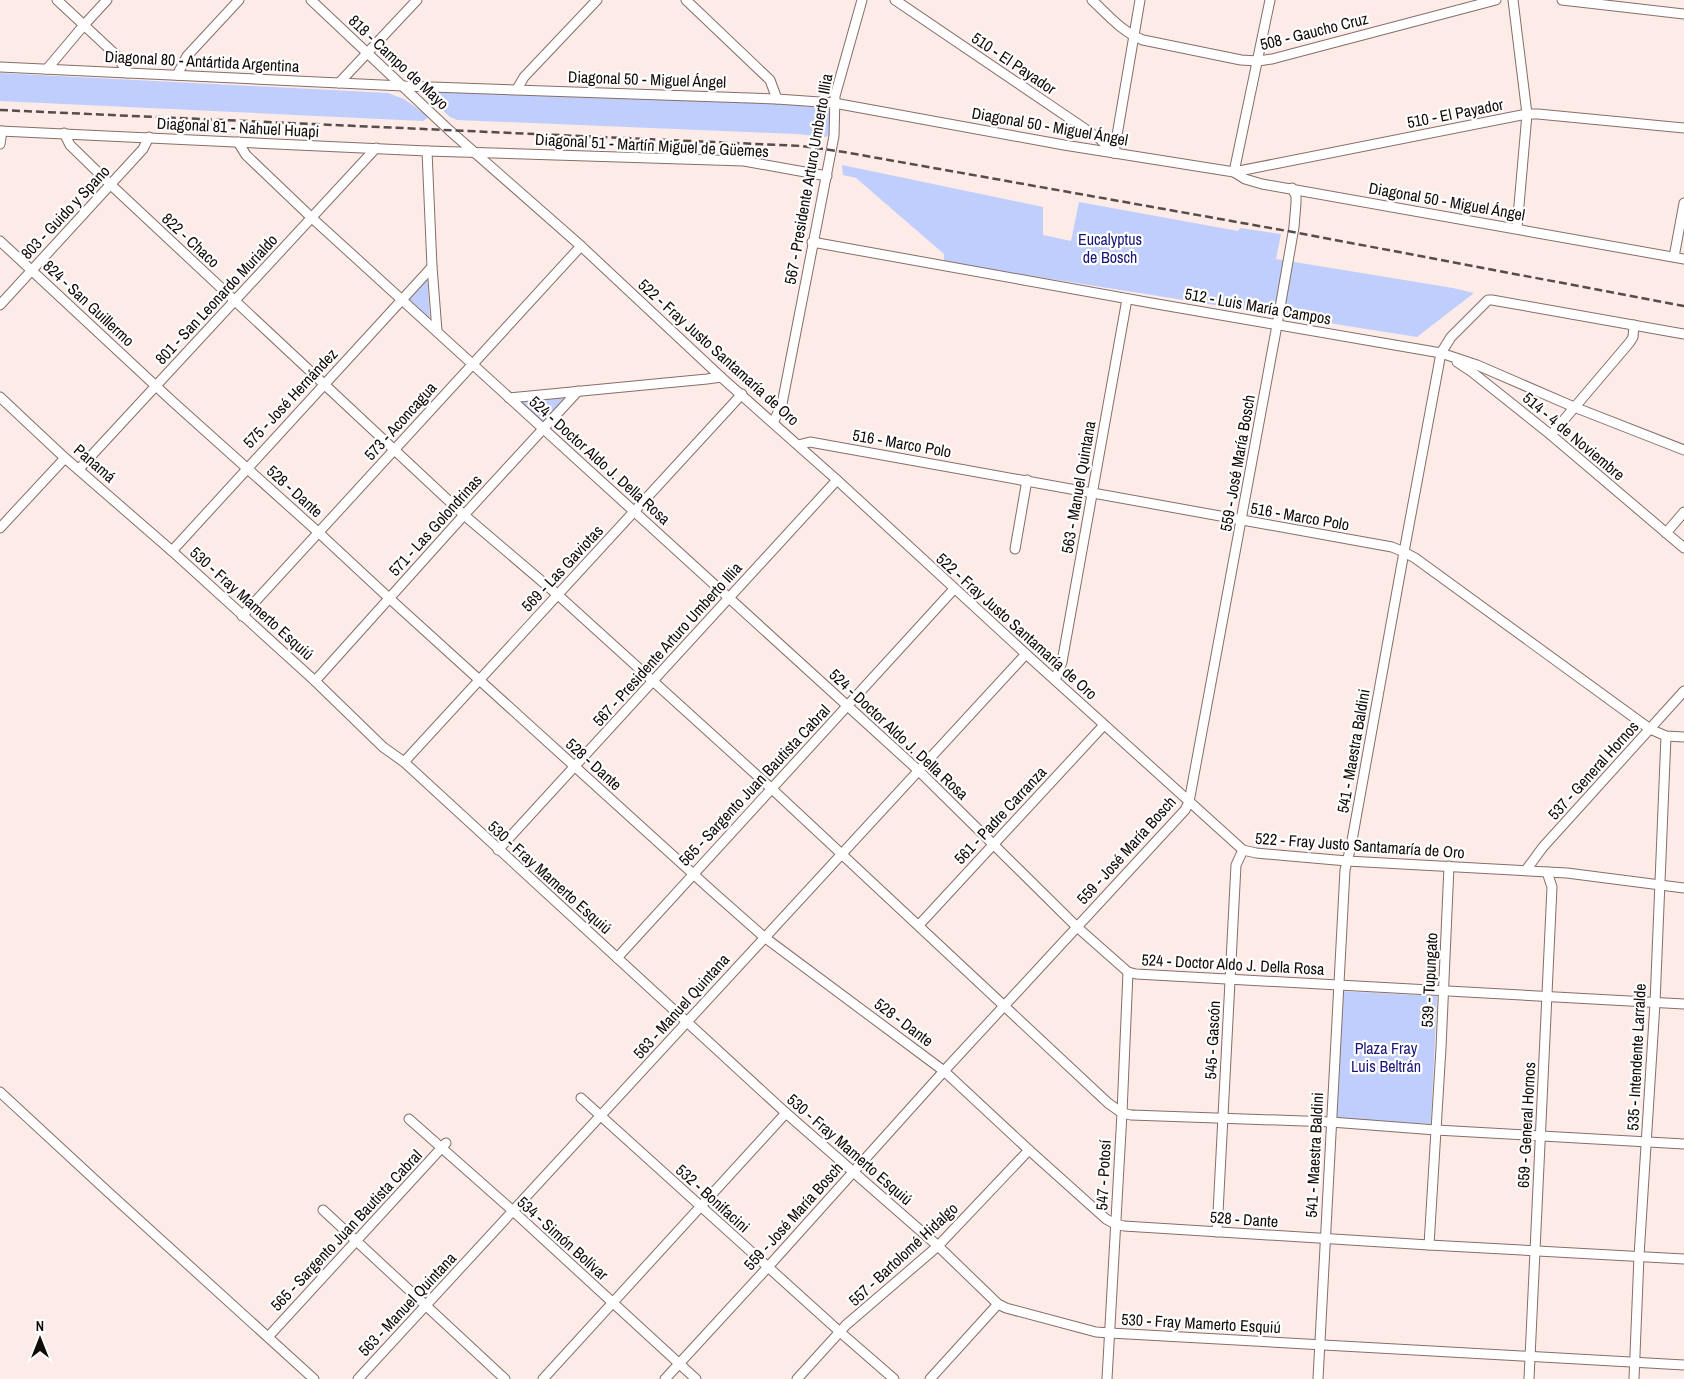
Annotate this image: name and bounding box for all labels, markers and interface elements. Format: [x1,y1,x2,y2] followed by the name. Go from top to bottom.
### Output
[1258,7,1371,55] street label: 508 - Gaucho Cruz
[344,10,454,114] street label: 818 - Campo de Mayo
[967,27,1061,100] street label: 510 - El Payador
[104,45,301,77] street label: Diagonal 80 - Antártida Argentina
[568,65,727,93] street label: Diagonal 50 - Miguel Ángel
[779,71,838,286] street label: 567 - Presidente Arturo Umberto Illia
[1405,93,1506,133] street label: 510 - El Payador
[970,101,1130,151] street label: Diagonal 50 - Miguel Ángel
[156,112,320,142] street label: Diagonal 81 - Nahuel Huapi
[535,128,769,162] street label: Diagonal 51 - Martín Miguel de Güemes
[16,160,114,264] street label: 803 - Guido y Spano
[1367,176,1527,226] street label: Diagonal 50 - Miguel Ángel
[157,208,225,272] street label: 822 - Chaco
[1078,228,1142,268] park label: Eucalyptus de Bosch
[150,229,282,369] street label: 801 - San Leonardo Murialdo
[39,255,139,351] street label: 824 - San Guillermo
[634,274,804,430] street label: 522 - Fray Justo Santamaría de Oro
[1183,282,1333,330] street label: 512 - Luis María Campos
[238,343,342,453] street label: 575 - José Hernández
[359,377,442,465] street label: 573 - Aconcagua
[1518,387,1630,485] street label: 514 - 4 de Noviembre
[525,391,676,530] street label: 524 - Doctor Aldo J. Della Rosa
[1214,393,1260,533] street label: 559 - José María Bosch
[1056,418,1101,555] street label: 563 - Manuel Quintana
[851,423,953,463] street label: 516 - Marco Polo
[69,439,121,488] street label: Panamá
[262,460,328,522] street label: 528 - Dante
[383,469,487,581] street label: 571 - Las Golondrinas
[1249,496,1351,536] street label: 516 - Marco Polo
[516,520,608,616] street label: 569 - Las Gaviotas
[185,541,319,665] street label: 530 - Fray Mamerto Esquiú
[932,548,1102,704] street label: 522 - Fray Justo Santamaría de Oro
[587,557,747,731] street label: 567 - Presidente Arturo Umberto Illia
[825,664,974,805] street label: 524 - Doctor Aldo J. Della Rosa
[1331,687,1375,815] street label: 541 - Maestra Baldini
[673,700,835,870] street label: 565 - Sargento Juan Bautista Cabral
[1543,716,1643,824] street label: 537 - General Hornos
[561,733,627,795] street label: 528 - Dante
[949,761,1052,869] street label: 561 - Padre Carranza
[1071,791,1181,909] street label: 559 - José María Bosch
[483,815,617,939] street label: 530 - Fray Mamerto Esquiú
[1254,827,1466,863] street label: 522 - Fray Justo Santamaría de Oro
[1416,932,1442,1028] street label: 539 - Tupungato
[628,948,735,1063] street label: 563 - Manuel Quintana
[1141,948,1326,980] street label: 524 - Doctor Aldo J. Della Rosa
[1621,983,1651,1131] street label: 535 - Intendente Larralde
[870,993,938,1051] street label: 528 - Dante
[1199,1000,1225,1080] street label: 545 - Gascón
[1351,1037,1421,1077] park label: Plaza Fray Luis Beltrán
[1512,1061,1540,1189] street label: 659 - General Hornos
[783,1088,917,1210] street label: 530 - Fray Mamerto Esquiú
[1300,1092,1328,1218] street label: 541 - Maestra Baldini
[1090,1139,1116,1211] street label: 547 - Potosí
[265,1145,427,1315] street label: 565 - Sargento Juan Bautista Cabral
[738,1157,848,1275] street label: 559 - José María Bosch
[671,1159,755,1237] street label: 532 - Bonifacini
[513,1191,614,1285] street label: 534 - Simón Bolívar
[843,1197,963,1311] street label: 557 - Bartolomé Hidalgo
[1209,1206,1279,1232] street label: 528 - Dante
[353,1247,461,1361] street label: 563 - Manuel Quintana
[1121,1308,1281,1338] street label: 530 - Fray Mamerto Esquiú
[15,1314,65,1364] north arrow
[36,1317,44,1335] text: N

